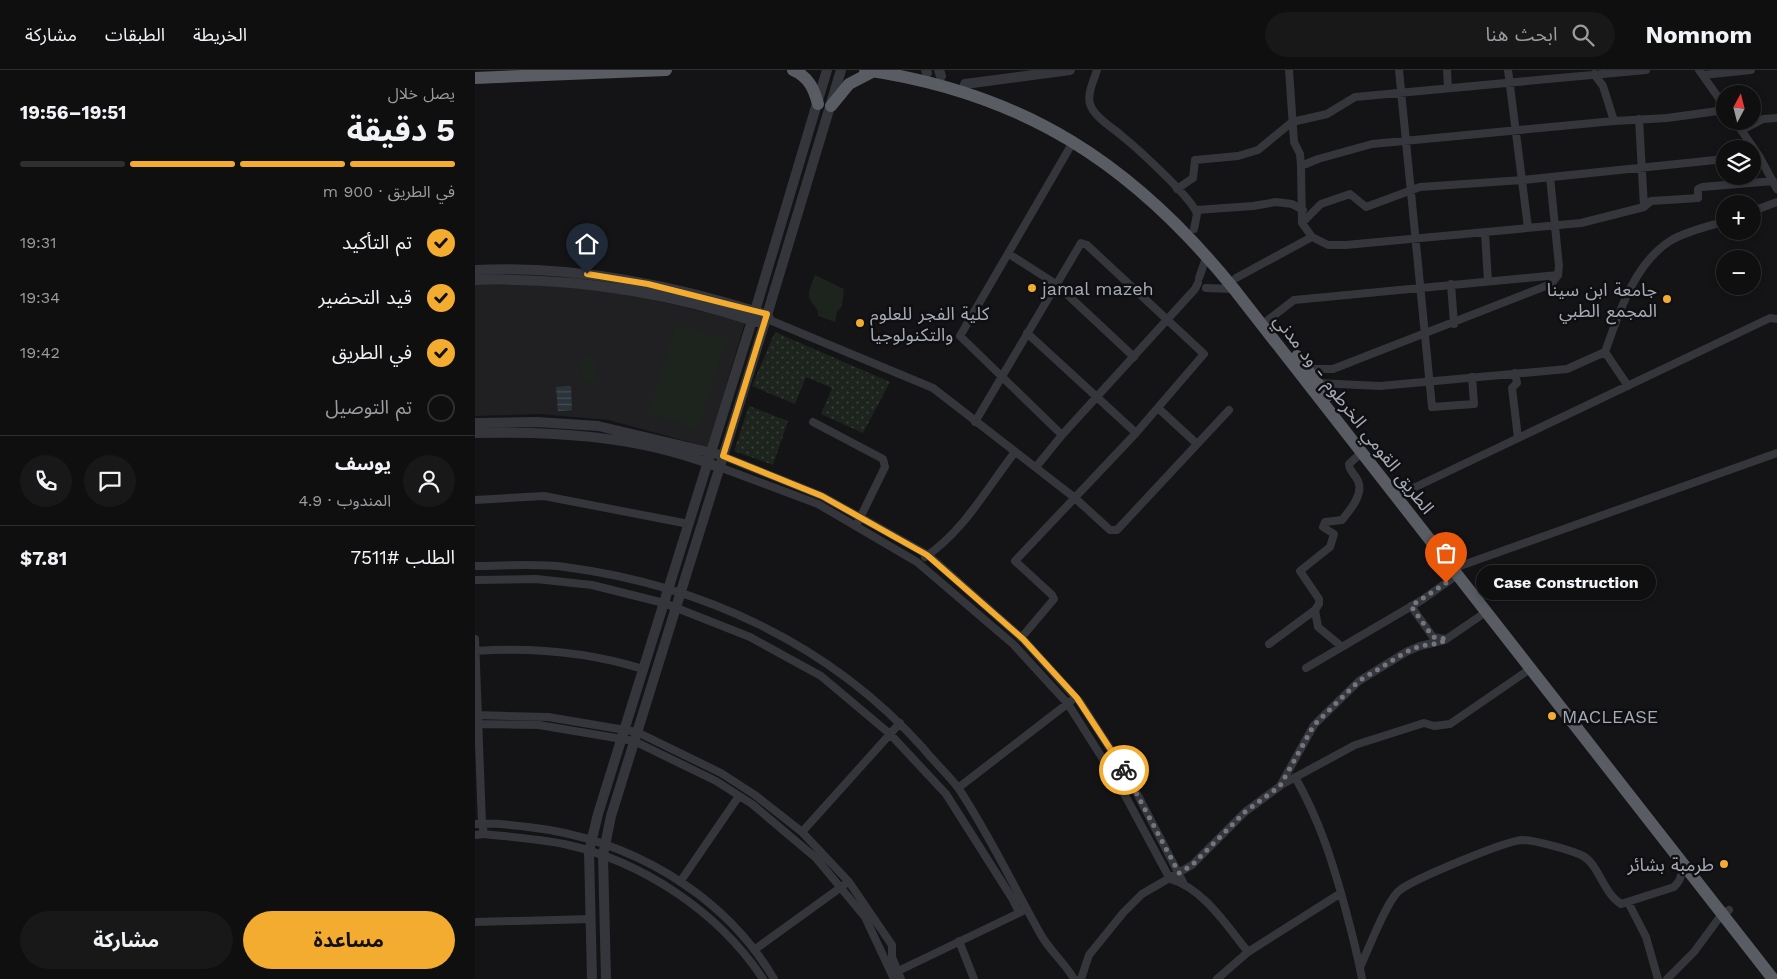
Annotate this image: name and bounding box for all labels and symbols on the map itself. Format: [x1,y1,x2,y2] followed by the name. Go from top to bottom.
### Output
[1716,85,1761,130] north arrow
[566,223,608,274] pin
[1040,278,1154,299] place label: jamal mazeh
[1547,279,1657,325] place label: جامعة ابن سينا المجمع الطبي
[1026,282,1038,294] marker: jamal mazeh
[1661,293,1673,305] marker: جامعة ابن سينا المجمع الطبي
[870,303,990,346] place label: كلية الفجر للعلوم والتكنولوجيا
[1266,310,1438,520] street label: الطريق القومي الخرطوم - ود مدني
[854,317,866,329] marker: كلية الفجر للعلوم والتكنولوجيا
[1425,532,1467,583] pin
[1476,566,1656,600] callout: Case Construction
[1562,706,1658,727] place label: MACLEASE
[1546,710,1558,722] marker: MACLEASE
[1099,745,1149,795] courier
[1627,854,1714,876] place label: طرمبة بشائر
[1718,858,1730,870] marker: طرمبة بشائر

